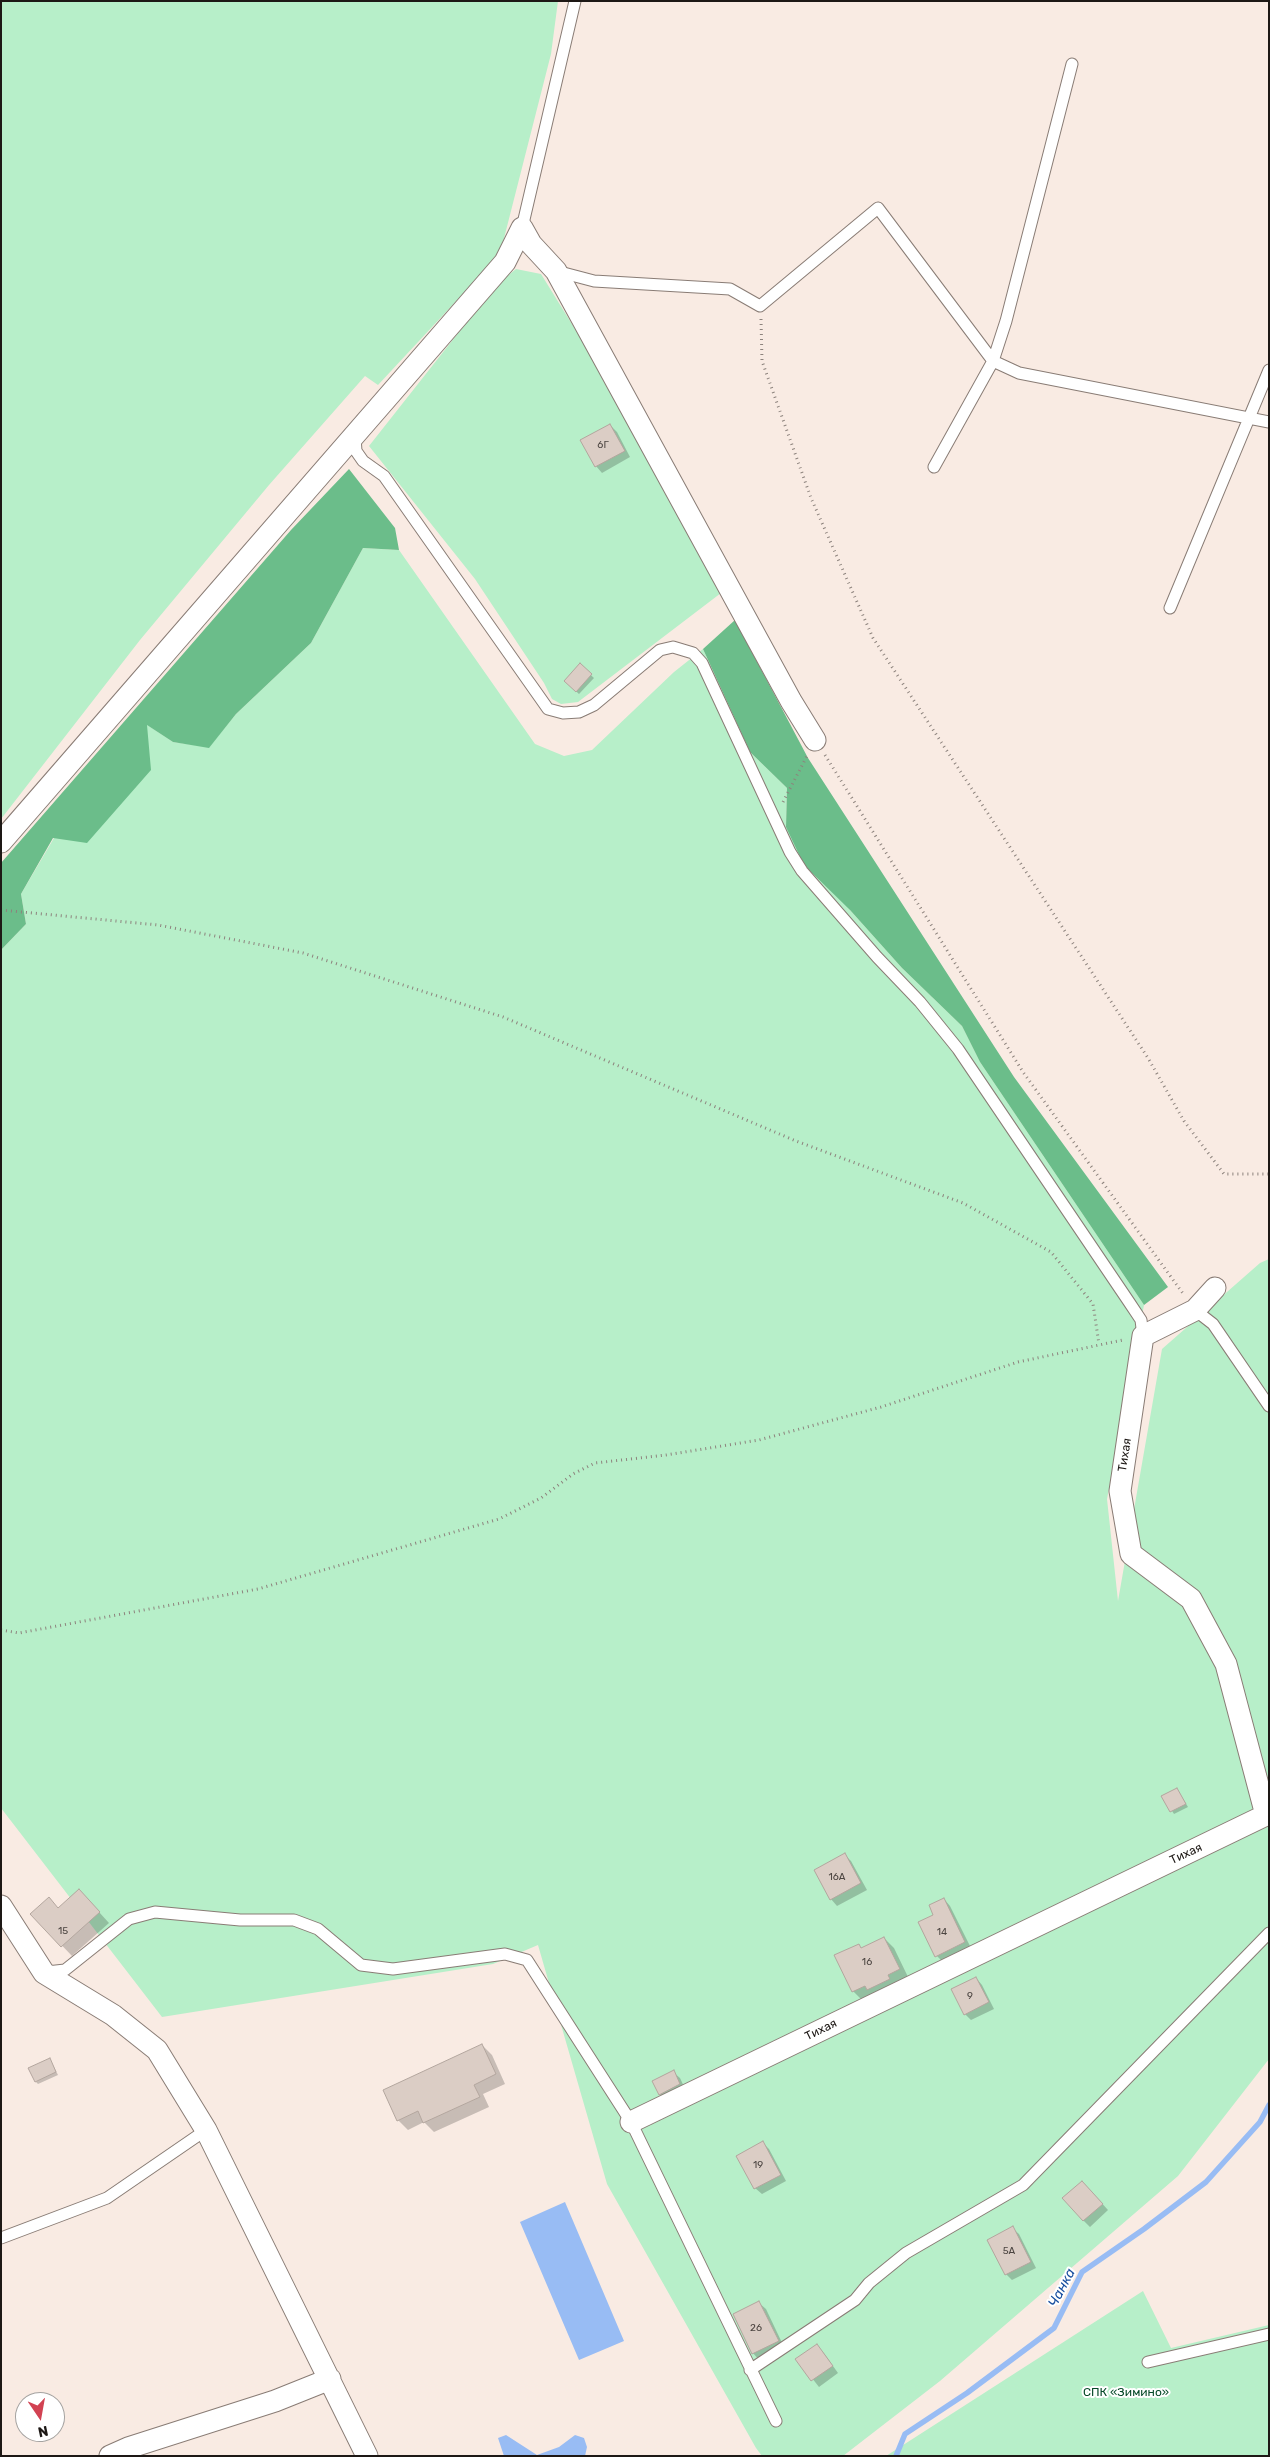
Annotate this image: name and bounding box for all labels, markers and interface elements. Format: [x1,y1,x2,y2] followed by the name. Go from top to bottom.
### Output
[597,439,609,451] house number: 6Г
[1115,1437,1135,1473] street label: Тихая
[1168,1840,1204,1868] street label: Тихая
[828,1871,846,1883] house number: 16А
[58,1925,68,1937] house number: 15
[937,1926,947,1938] house number: 14
[862,1956,872,1968] house number: 16
[967,1990,973,2002] house number: 9
[803,2016,839,2044] street label: Тихая
[753,2159,763,2171] house number: 19
[1003,2245,1015,2257] house number: 5А
[1045,2266,1079,2310] water label: Чанка
[750,2322,762,2334] house number: 26
[1083,2386,1169,2400] park label: СПК «Зимино»
[15,2392,65,2442] north arrow
[36,2422,50,2441] text: N

